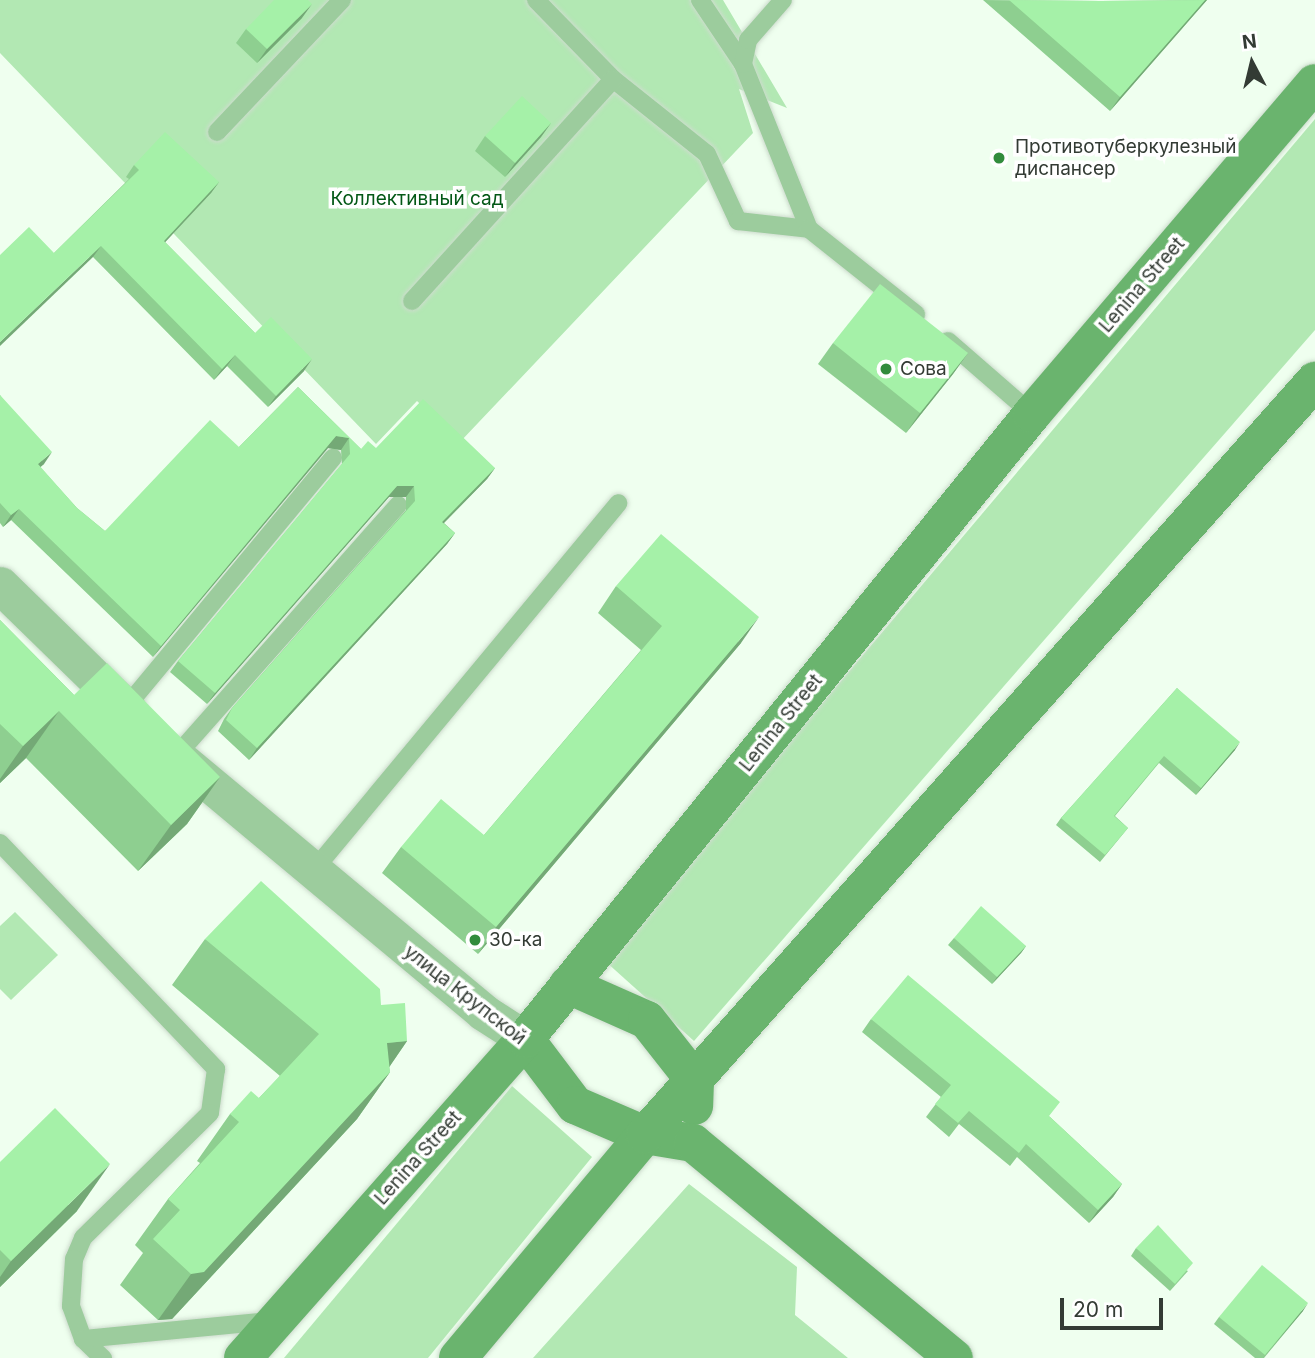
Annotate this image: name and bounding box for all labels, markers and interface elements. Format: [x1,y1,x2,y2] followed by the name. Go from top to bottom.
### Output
[1217,28,1287,98] north arrow
[1241,29,1258,54] text: N
[1015,136,1236,180] place label: Противотуберкулезный диспансер
[989,148,1009,168] marker: Противотуберкулезный диспансер
[330,188,504,210] park label: Коллективный сад
[1095,233,1189,337] street label: Lenina Street
[900,358,947,380] place label: Сова
[878,361,894,377] marker: Сова
[735,670,827,776] street label: Lenina Street
[489,929,542,951] place label: 30-ка
[467,932,483,948] marker: 30-ка
[399,940,531,1050] street label: улица Крупской
[370,1106,466,1210] street label: Lenina Street
[1063,1284,1166,1328] scale bar
[1073,1297,1123,1322] text: 20 m

